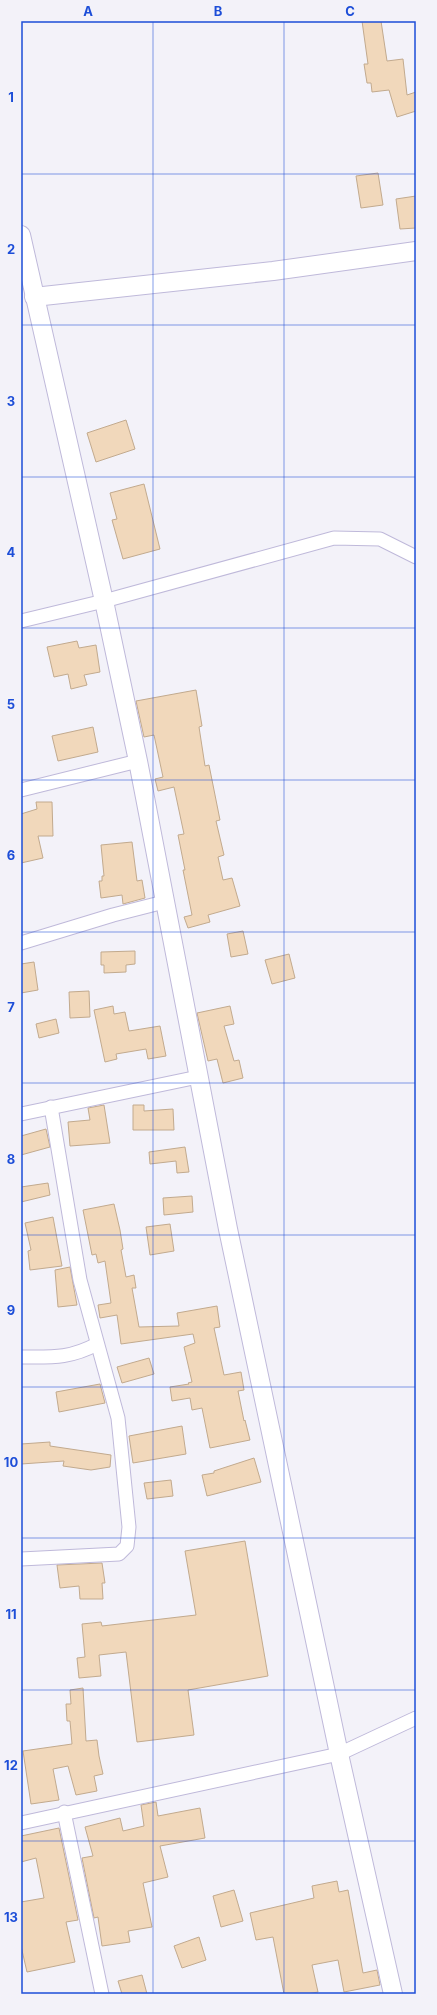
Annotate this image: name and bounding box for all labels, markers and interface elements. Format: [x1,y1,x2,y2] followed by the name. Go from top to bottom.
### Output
[83,3,93,19] text: A
[214,3,223,19] text: B
[345,3,355,19] text: C
[8,89,14,105] text: 1
[7,241,15,257] text: 2
[7,393,15,409] text: 3
[7,544,16,560] text: 4
[7,696,15,712] text: 5
[7,847,15,863] text: 6
[7,999,15,1015] text: 7
[7,1151,15,1167] text: 8
[7,1302,15,1318] text: 9
[4,1454,18,1470] text: 10
[5,1606,17,1622] text: 11
[4,1757,18,1773] text: 12
[4,1909,18,1925] text: 13

